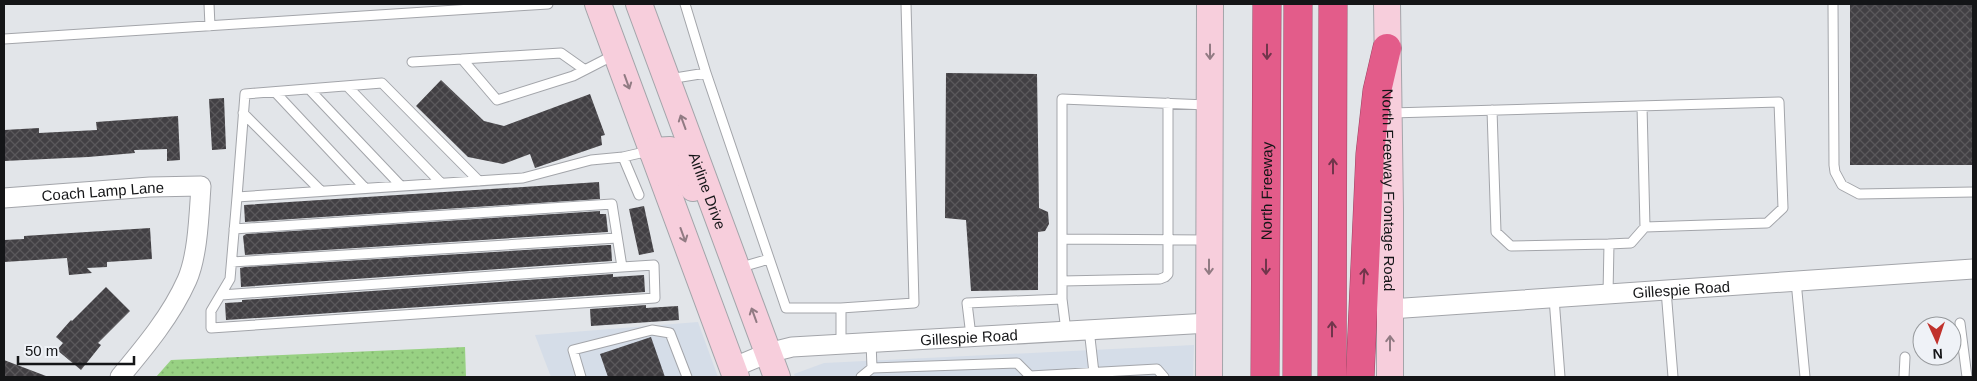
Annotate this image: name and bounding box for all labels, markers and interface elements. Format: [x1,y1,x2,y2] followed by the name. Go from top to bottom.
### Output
[1205,44,1214,60] one-way arrow
[1262,44,1272,60] one-way arrow
[623,74,632,90] one-way arrow
[1380,89,1399,291] street label: North Freeway Frontage Road
[678,115,687,131] one-way arrow
[1257,141,1275,240] street label: North Freeway
[686,150,730,232] street label: Airline Drive
[1328,158,1338,174] one-way arrow
[41,178,164,204] street label: Coach Lamp Lane
[679,227,688,242] one-way arrow
[1204,259,1214,275] one-way arrow
[1261,259,1271,275] one-way arrow
[1360,268,1369,284] one-way arrow
[1632,277,1731,301] street label: Gillespie Road
[749,308,758,323] one-way arrow
[1912,316,1962,366] north arrow
[1327,321,1337,337] one-way arrow
[920,326,1018,348] street label: Gillespie Road
[18,334,134,366] scale bar
[1385,335,1395,352] one-way arrow
[25,342,58,359] text: 50 m
[1932,346,1943,362] text: N

